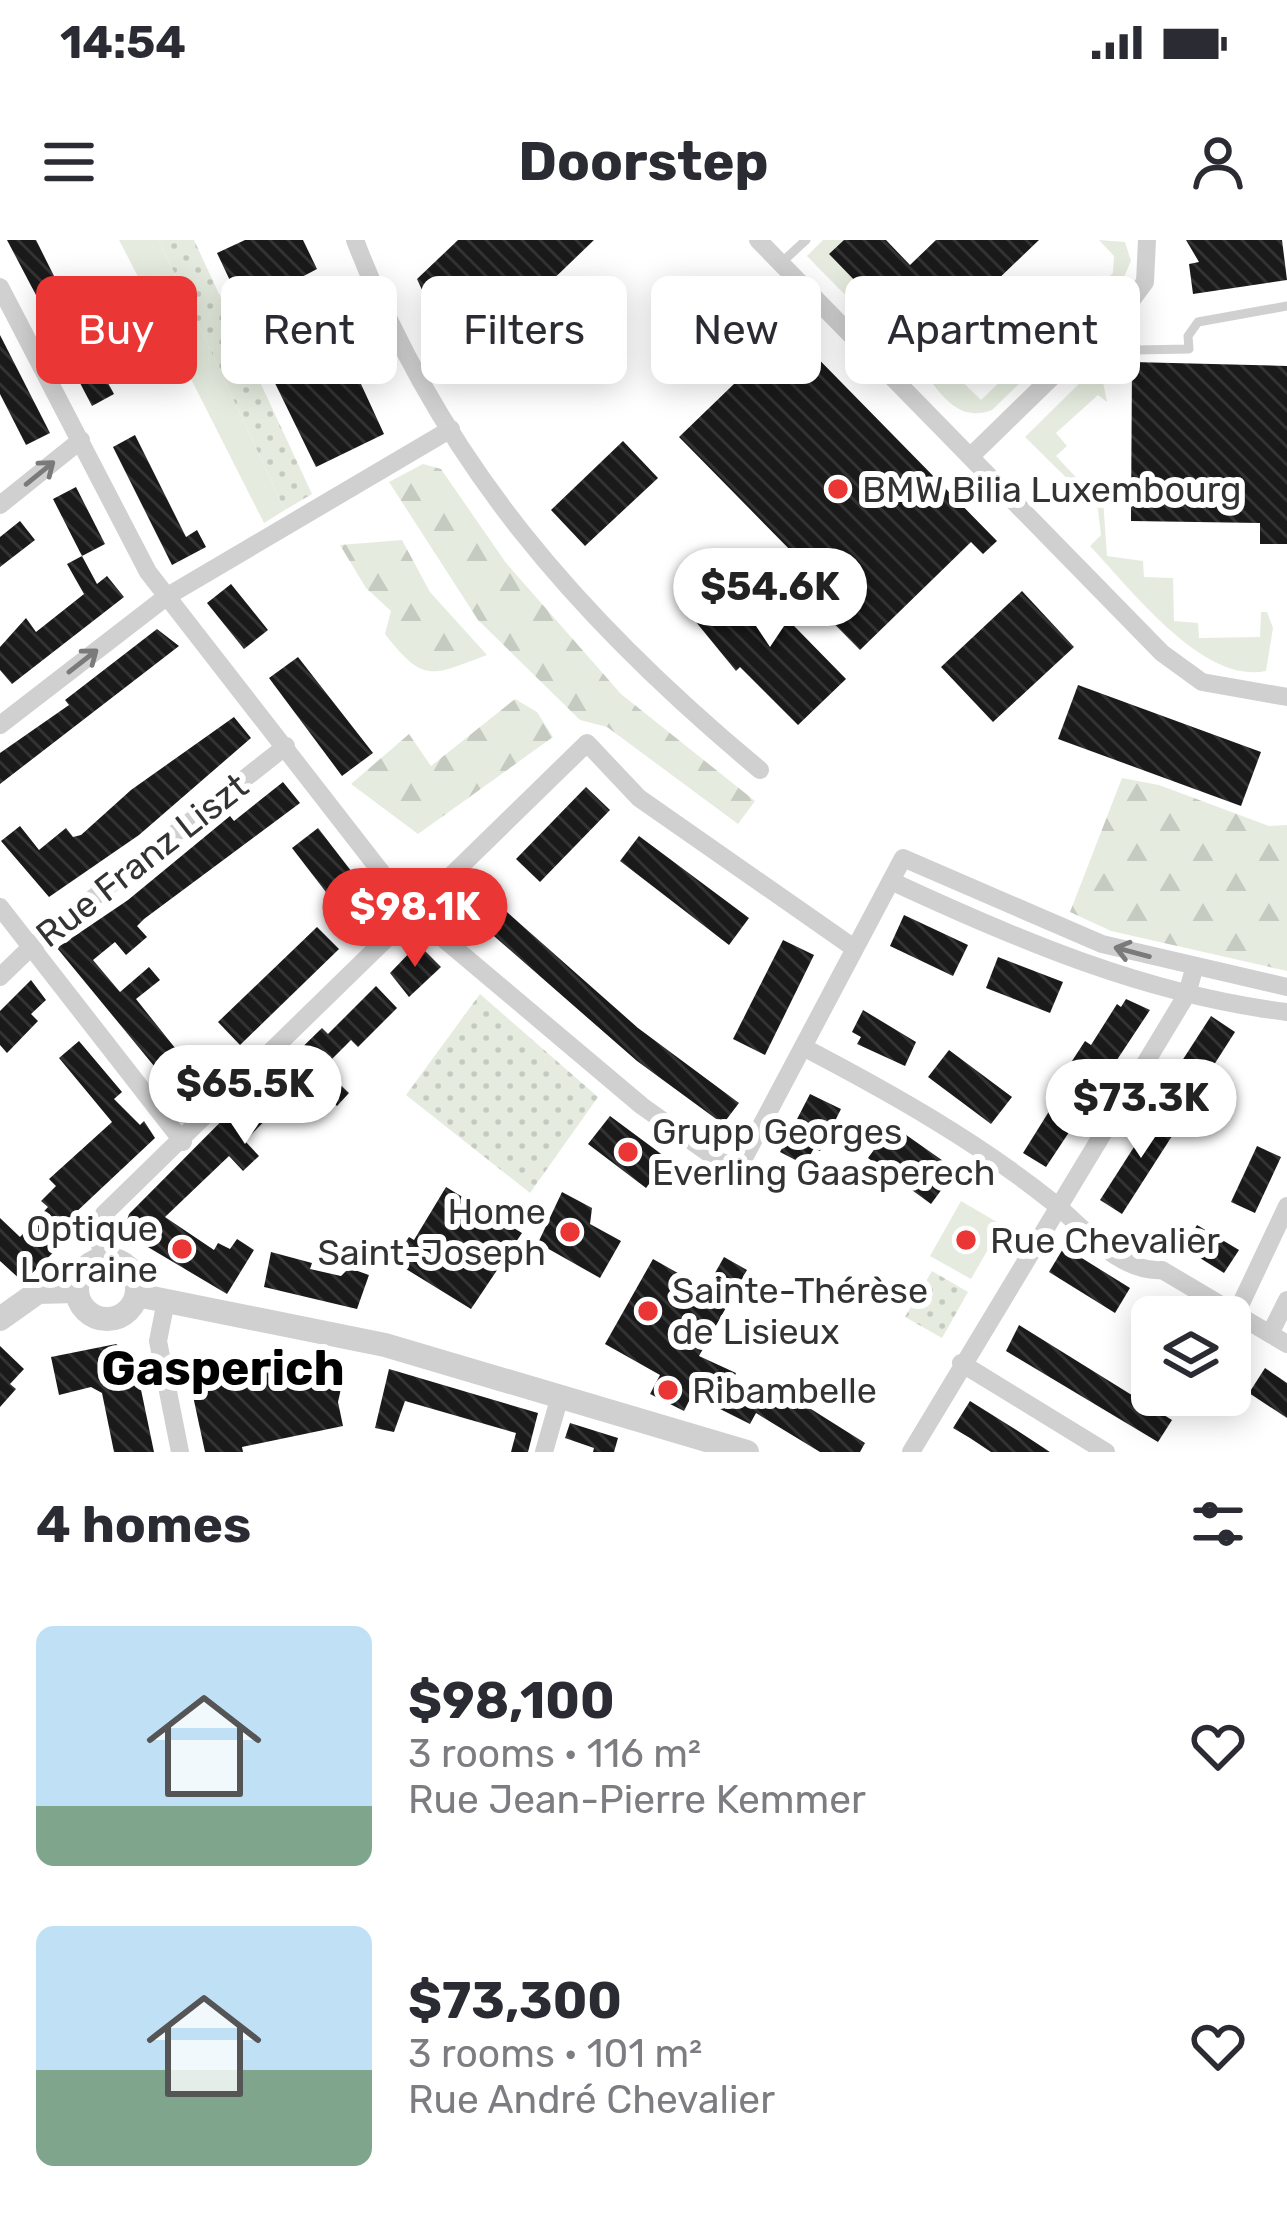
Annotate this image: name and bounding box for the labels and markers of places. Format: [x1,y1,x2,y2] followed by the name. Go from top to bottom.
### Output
[862,468,1242,511] place label: BMW Bilia Luxembourg
[825,476,851,502] marker: BMW Bilia Luxembourg
[672,548,868,650] pin: $54.6K
[317,868,513,970] pin: $98.1K
[147,1045,343,1147] pin: $65.5K
[1043,1059,1239,1161] pin: $73.3K
[652,1110,996,1194] place label: Grupp Georges Everling Gaasperech
[615,1139,641,1165] marker: Grupp Georges Everling Gaasperech
[317,1190,546,1274] place label: Home Saint-Joseph
[20,1207,158,1291] place label: Optique Lorraine
[557,1219,583,1245] marker: Home Saint-Joseph
[990,1219,1220,1262] place label: Rue Chevalier
[953,1227,979,1253] marker: Rue Chevalier
[169,1236,195,1262] marker: Optique Lorraine
[672,1269,928,1353] place label: Sainte-Thérèse de Lisieux
[635,1298,661,1324] marker: Sainte-Thérèse de Lisieux
[692,1369,877,1412] place label: Ribambelle
[655,1377,681,1403] marker: Ribambelle

